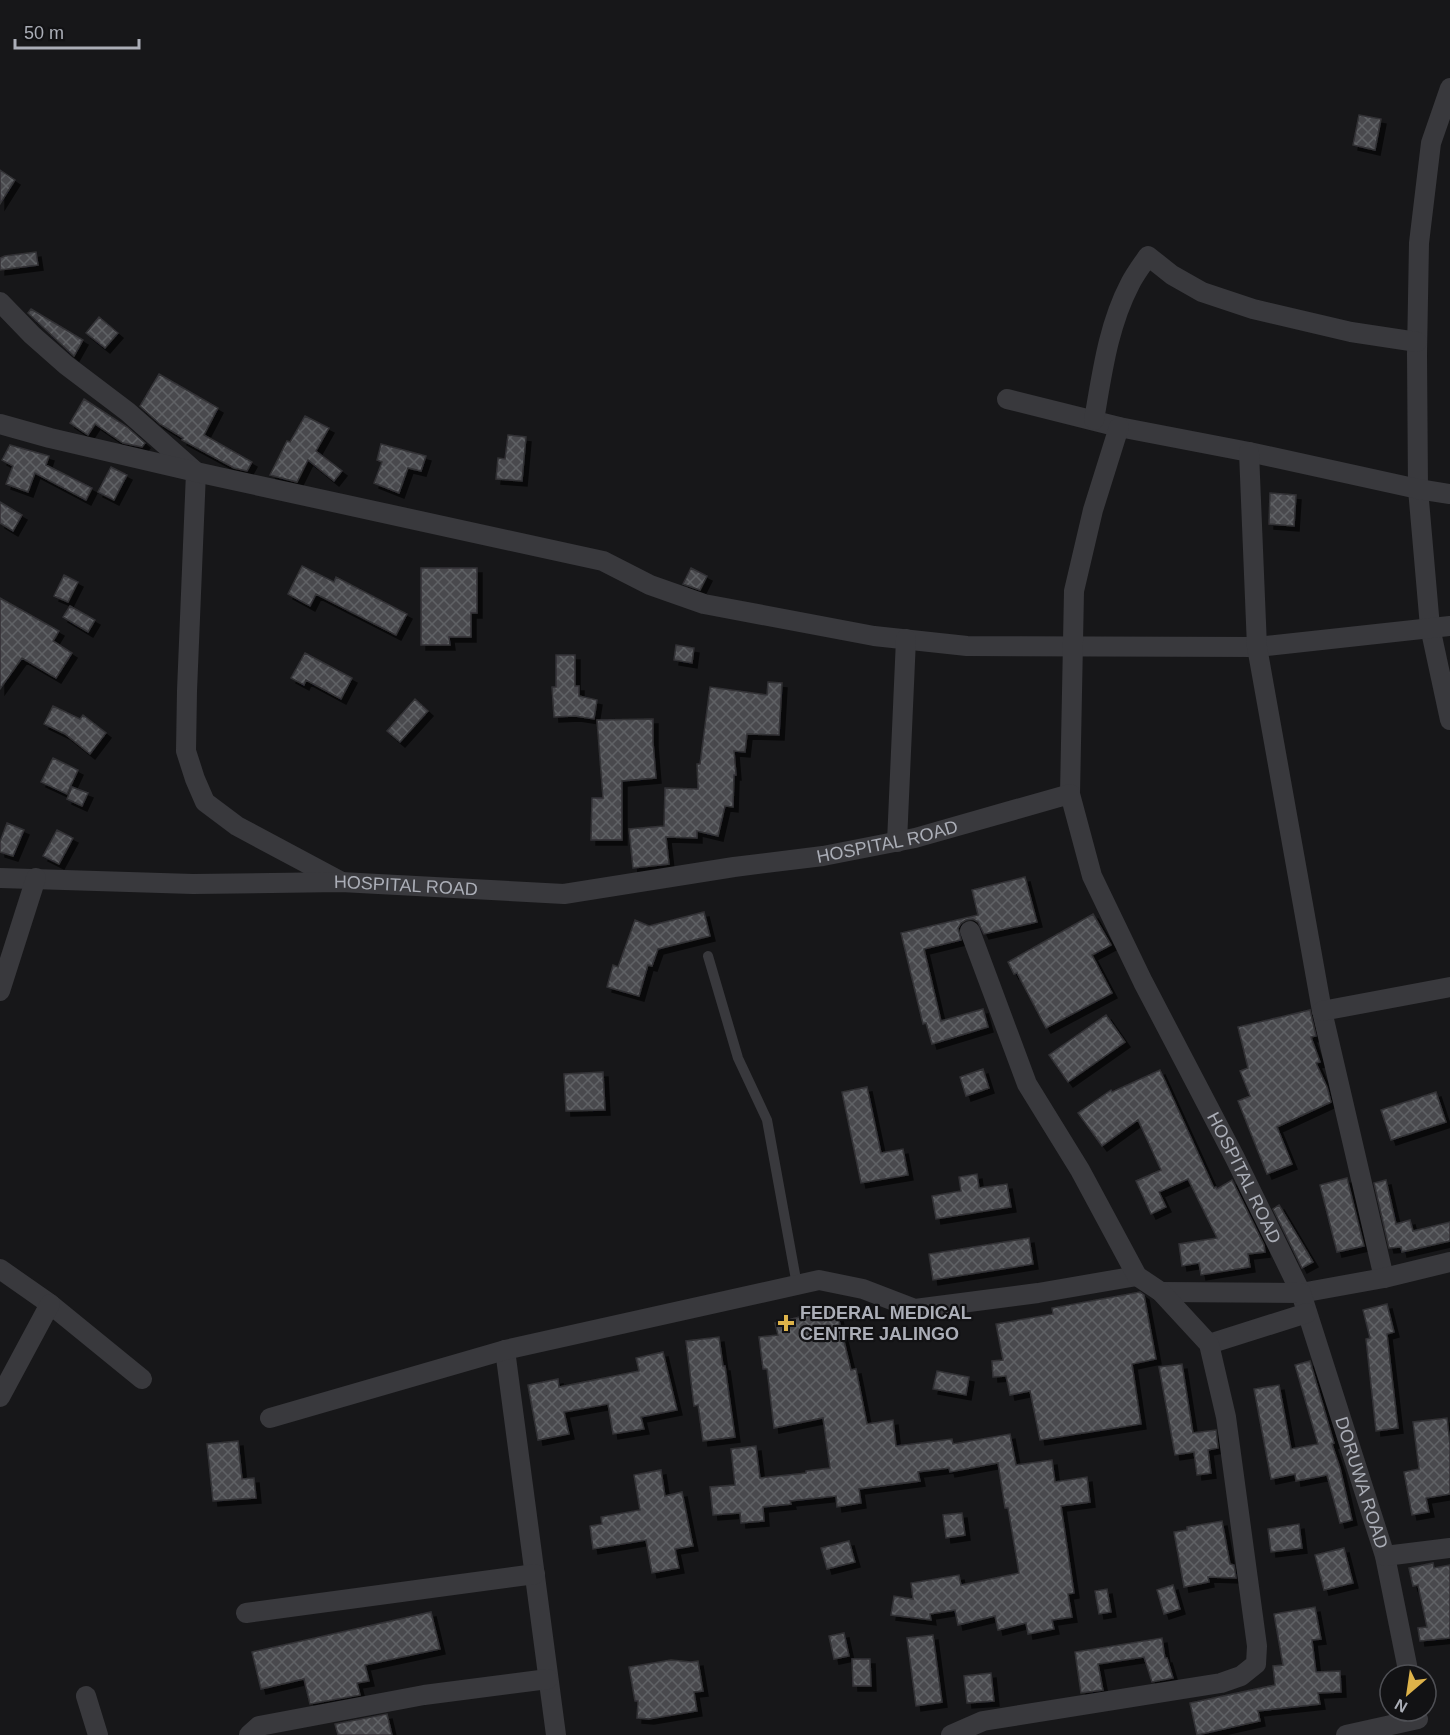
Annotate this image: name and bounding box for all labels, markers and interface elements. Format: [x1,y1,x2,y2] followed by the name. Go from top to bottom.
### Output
[15,12,140,50] scale bar
[24,23,64,43] text: 50 m
[815,816,960,867] street label: HOSPITAL ROAD
[334,872,478,899] street label: HOSPITAL ROAD
[1203,1109,1285,1247] street label: HOSPITAL ROAD
[800,1303,972,1344] place label: FEDERAL MEDICAL CENTRE JALINGO
[777,1314,795,1332] marker: FEDERAL MEDICAL CENTRE JALINGO
[1331,1414,1392,1551] street label: DORUWA ROAD
[1378,1663,1438,1723] north arrow
[1392,1695,1410,1716] text: N

